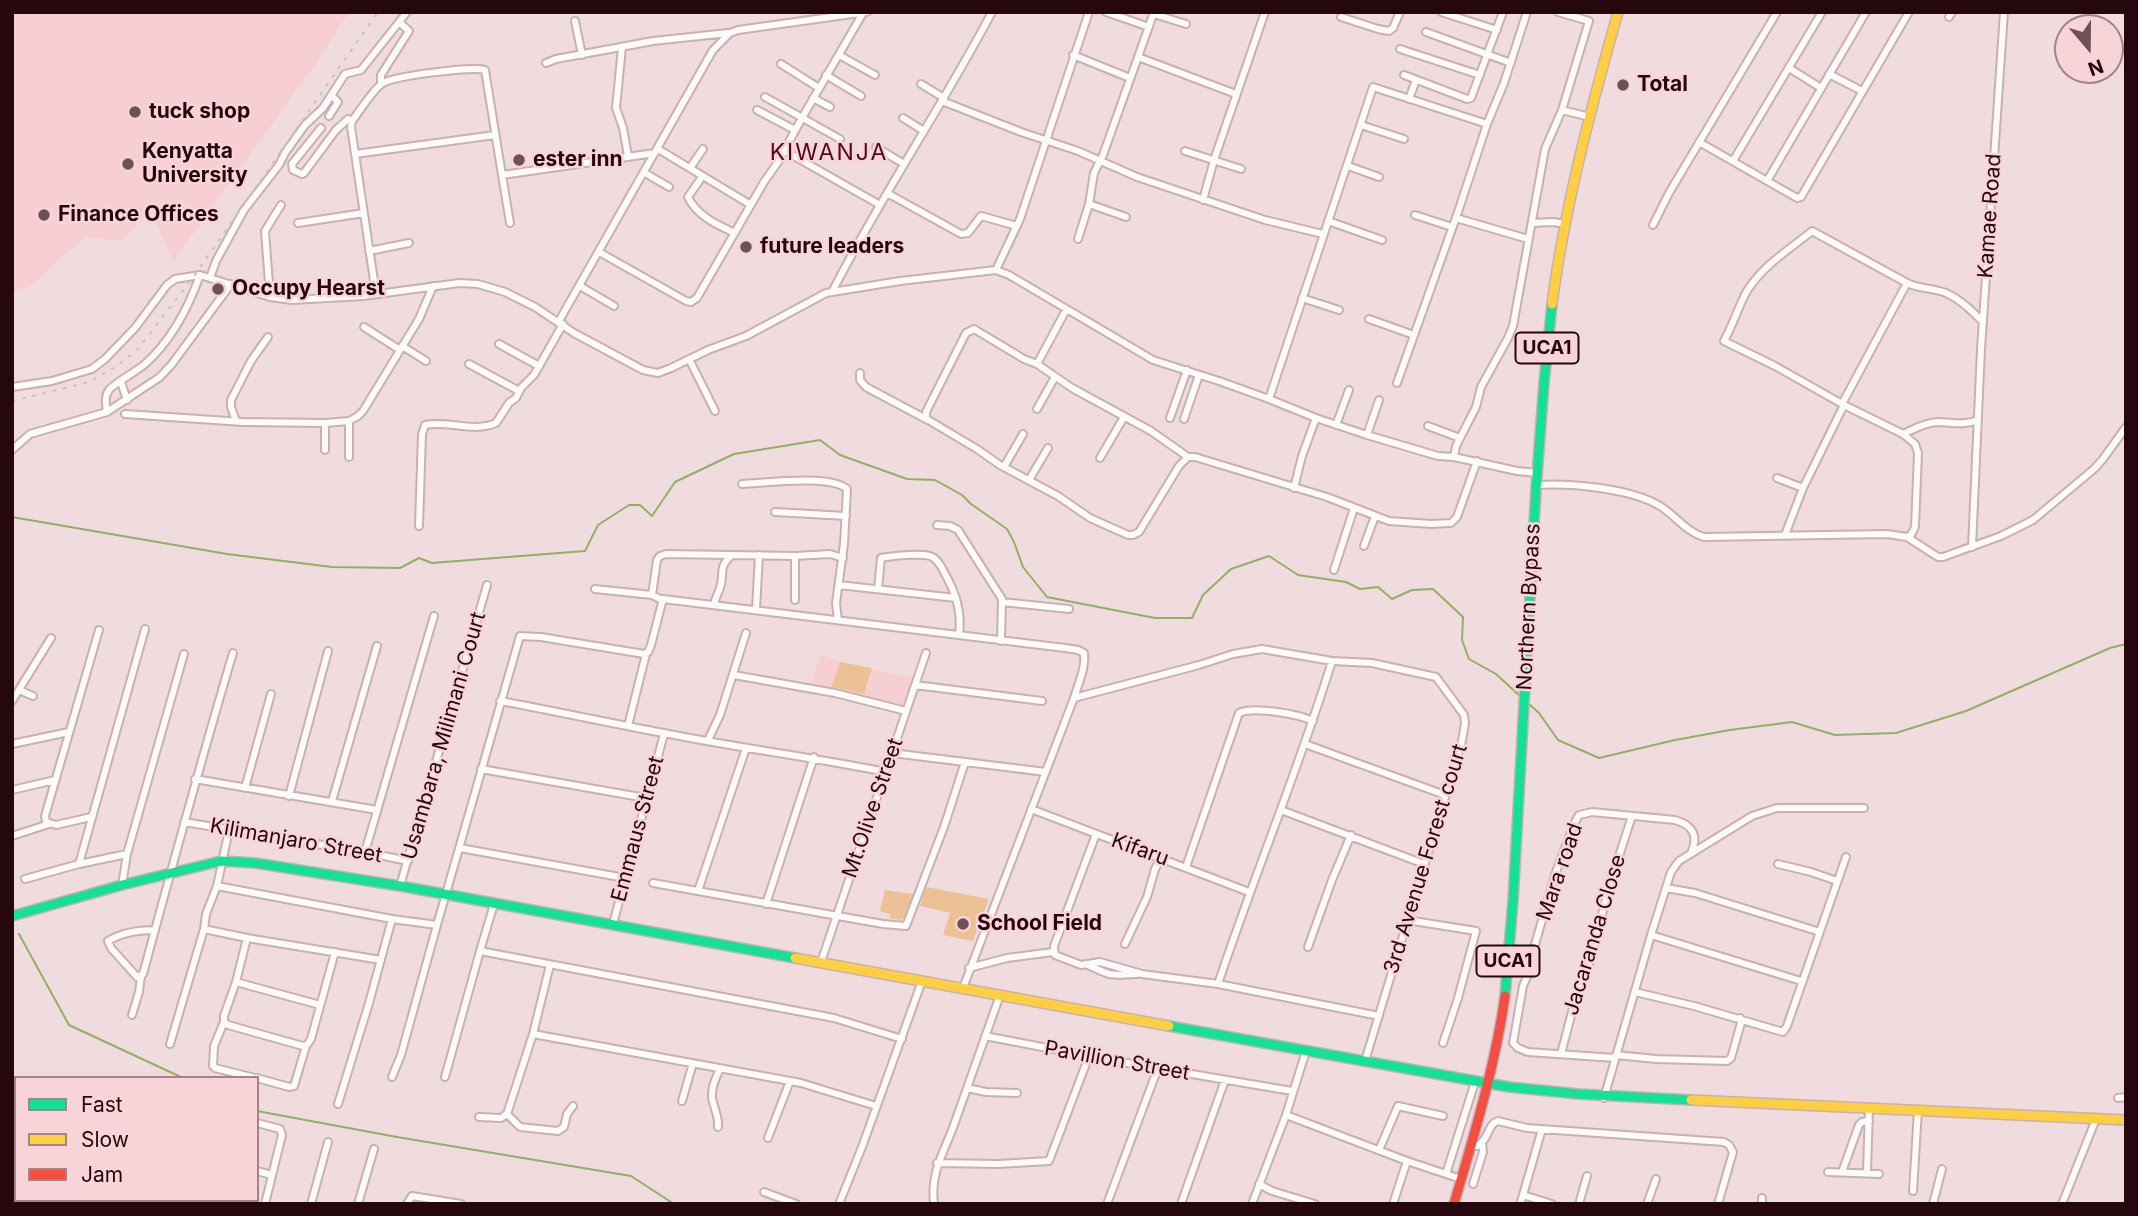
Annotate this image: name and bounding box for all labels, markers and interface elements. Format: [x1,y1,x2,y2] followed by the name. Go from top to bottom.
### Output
[2054,14,2124,84] north arrow
[2085,54,2106,81] text: N
[1637,72,1688,98] place label: Total
[1615,77,1631,93] marker: Total
[149,99,250,125] place label: tuck shop
[127,104,143,120] marker: tuck shop
[142,139,248,189] place label: Kenyatta University
[771,139,887,167] district label: KIWANJA
[533,147,623,173] place label: ester inn
[511,152,527,168] marker: ester inn
[1973,153,2007,279] street label: Kamae Road
[120,156,136,172] marker: Kenyatta University
[58,202,219,228] place label: Finance Offices
[36,207,52,223] marker: Finance Offices
[760,234,904,260] place label: future leaders
[738,239,754,255] marker: future leaders
[232,276,385,302] place label: Occupy Hearst
[210,281,226,297] marker: Occupy Hearst
[1516,332,1578,364] road number: UCA1
[1512,523,1546,691] street label: Northern Bypass
[397,609,491,863] street label: Usambara, Milimani Court
[837,735,909,881] street label: Mt.Olive Street
[1379,741,1473,977] street label: 3rd Avenue Forest court
[606,753,670,905] street label: Emmaus Street
[208,813,384,869] street label: Kilimanjaro Street
[1532,820,1588,924] street label: Mara road
[1108,828,1172,872] street label: Kifaru
[1559,852,1631,1018] street label: Jacaranda Close
[977,911,1102,937] place label: School Field
[955,916,971,932] marker: School Field
[1476,945,1540,976] road number: UCA1
[1042,1036,1192,1086] street label: Pavillion Street
[14,1076,259,1202] legend
[81,1092,123,1117] text: Fast
[81,1127,129,1152] text: Slow
[81,1162,123,1187] text: Jam

